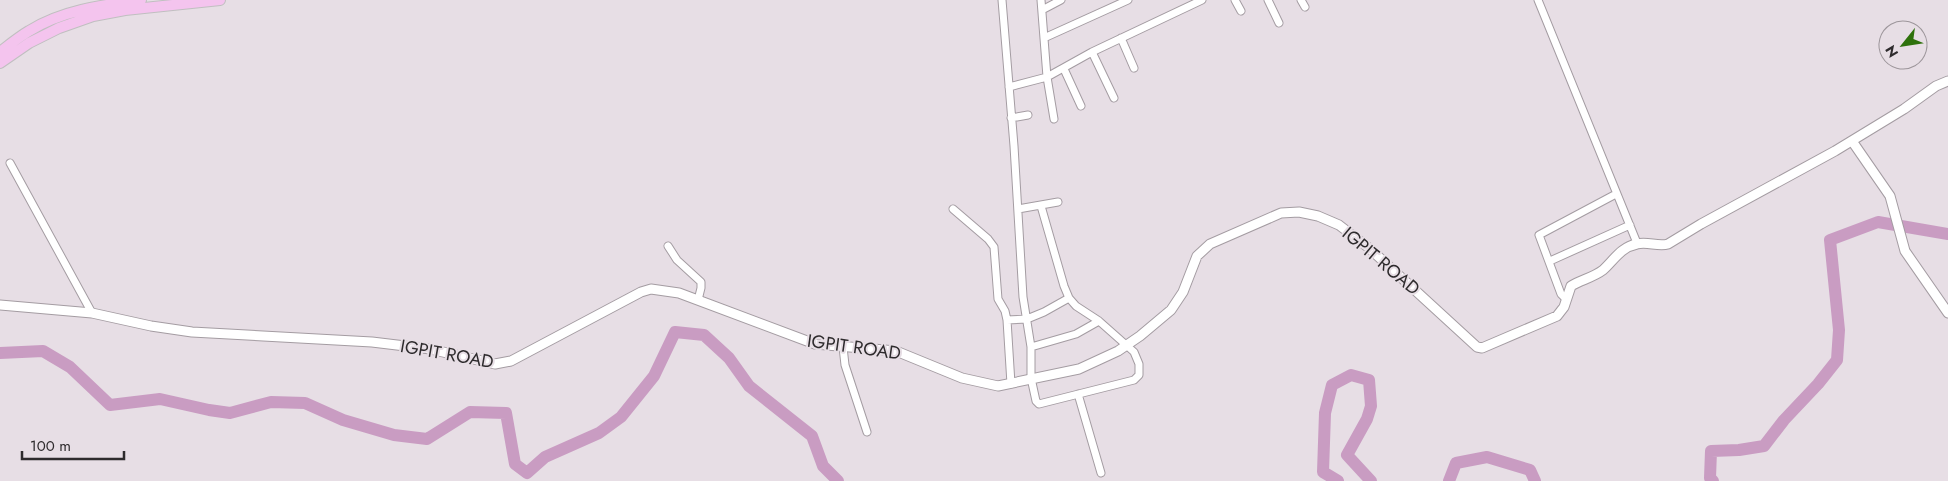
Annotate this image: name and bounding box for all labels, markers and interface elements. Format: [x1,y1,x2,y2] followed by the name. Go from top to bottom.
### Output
[1878,20,1928,70] north arrow
[1880,42,1903,61] text: N
[1337,221,1425,301] street label: IGPIT ROAD
[806,328,902,366] street label: IGPIT ROAD
[398,333,496,375] street label: IGPIT ROAD
[22,428,125,460] scale bar
[30,435,71,457] text: 100 m

